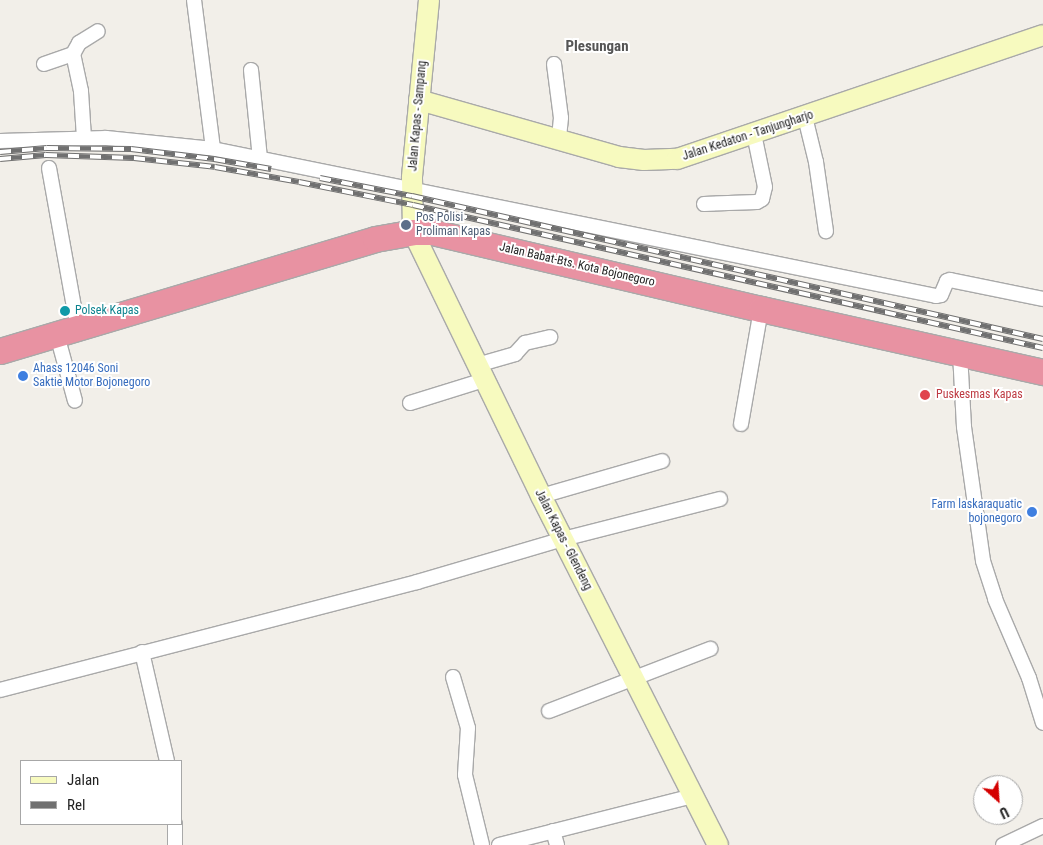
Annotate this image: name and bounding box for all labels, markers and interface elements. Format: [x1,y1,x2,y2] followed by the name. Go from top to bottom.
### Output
[565,38,629,56] district label: Plesungan
[406,60,430,172] street label: Jalan Kapas - Sampang
[680,108,816,164] street label: Jalan Kedaton - Tanjungharjo
[416,211,491,239] place label: Pos Polisi Proliman Kapas
[400,219,412,231] marker: Pos Polisi Proliman Kapas
[498,240,656,290] street label: Jalan Babat-Bts. Kota Bojonegoro
[75,304,139,318] place label: Polsek Kapas
[59,305,71,317] marker: Polsek Kapas
[33,362,150,390] place label: Ahass 12046 Soni Saktie Motor Bojonegoro
[17,370,29,382] marker: Ahass 12046 Soni Saktie Motor Bojonegoro
[918,388,932,402] marker: Puskesmas Kapas
[936,388,1023,402] place label: Puskesmas Kapas
[531,487,595,593] street label: Jalan Kapas - Glendeng
[932,498,1022,526] place label: Farm laskaraquatic bojonegoro
[1026,506,1038,518] marker: Farm laskaraquatic bojonegoro
[20,760,182,825] legend
[67,771,99,789] text: Jalan
[973,775,1023,825] north arrow
[67,796,85,814] text: Rel
[997,804,1011,822] text: U

